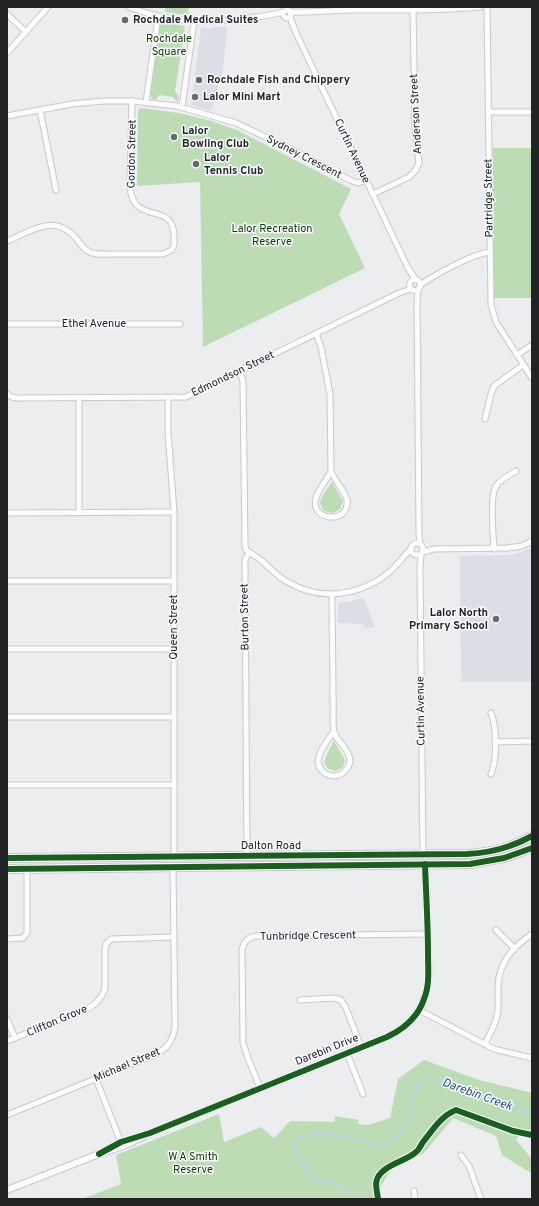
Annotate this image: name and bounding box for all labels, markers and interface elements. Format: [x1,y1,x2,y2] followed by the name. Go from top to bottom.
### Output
[133,13,258,27] place label: Rochdale Medical Suites
[120,15,130,25] marker: Rochdale Medical Suites
[146,32,192,59] park label: Rochdale Square
[207,73,350,87] place label: Rochdale Fish and Chippery
[407,73,425,155] street label: Anderson Street
[194,75,204,85] marker: Rochdale Fish and Chippery
[203,90,280,104] place label: Lalor Mini Mart
[190,92,200,102] marker: Lalor Mini Mart
[331,116,373,186] street label: Curtin Avenue
[124,119,140,189] street label: Gordon Street
[182,124,249,151] place label: Lalor Bowling Club
[169,132,179,142] marker: Lalor Bowling Club
[264,132,344,182] street label: Sydney Crescent
[204,151,263,178] place label: Lalor Tennis Club
[481,158,497,238] street label: Partridge Street
[191,159,201,169] marker: Lalor Tennis Club
[232,222,312,249] park label: Lalor Recreation Reserve
[62,317,126,331] street label: Ethel Avenue
[189,348,277,400] street label: Edmondson Street
[237,583,253,651] street label: Burton Street
[167,594,181,660] street label: Queen Street
[409,606,488,633] place label: Lalor North Primary School
[491,614,501,624] marker: Lalor North Primary School
[413,676,429,746] street label: Curtin Avenue
[241,839,301,853] street label: Dalton Road
[260,928,356,944] street label: Tunbridge Crescent
[25,1002,90,1040] street label: Clifton Grove
[293,1031,361,1069] street label: Darebin Drive
[92,1045,162,1085] street label: Michael Street
[440,1075,515,1115] water label: Darebin Creek
[168,1150,218,1177] park label: W A Smith Reserve

